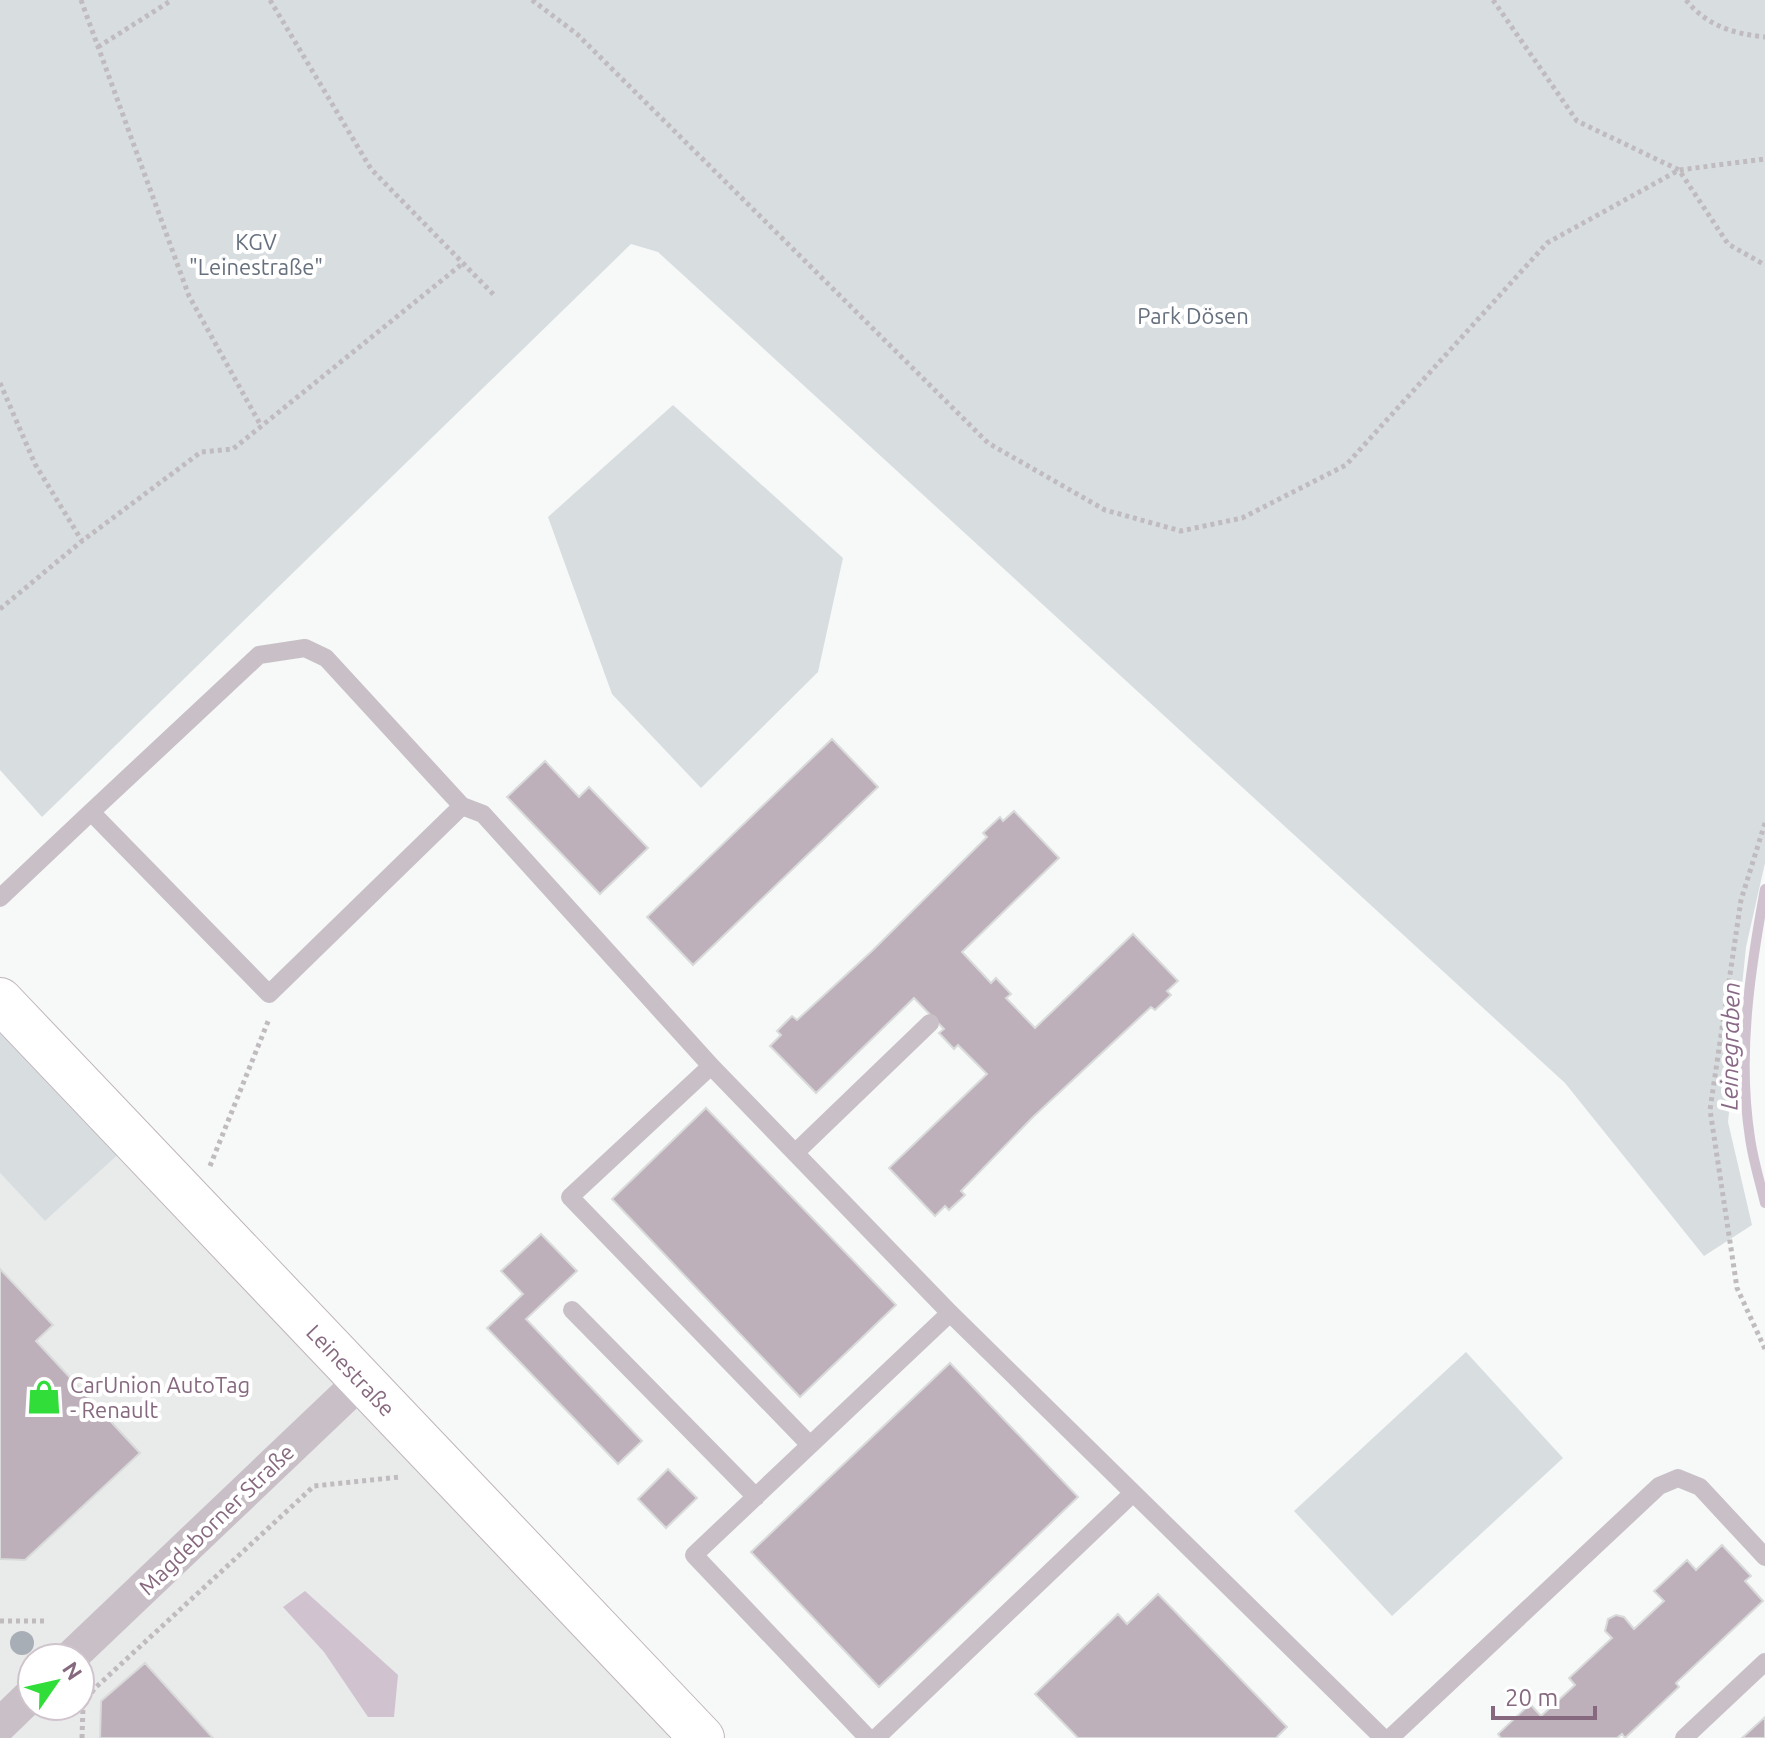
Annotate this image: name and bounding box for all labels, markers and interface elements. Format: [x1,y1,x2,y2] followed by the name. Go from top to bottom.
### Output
[189,229,323,279] park label: KGV "Leinestraße"
[1137,303,1249,328] park label: Park Dösen
[1715,982,1745,1110] water label: Leinegraben
[302,1319,401,1420] street label: Leinestraße
[70,1372,250,1422] place label: CarUnion AutoTag - Renault
[25,1378,63,1416] shop icon: CarUnion AutoTag - Renault
[133,1439,299,1599] street label: Magdeborner Straße
[16,1642,96,1722] north arrow
[58,1657,88,1684] text: N
[1493,1670,1595,1720] scale bar
[1505,1684,1558,1711] text: 20 m

